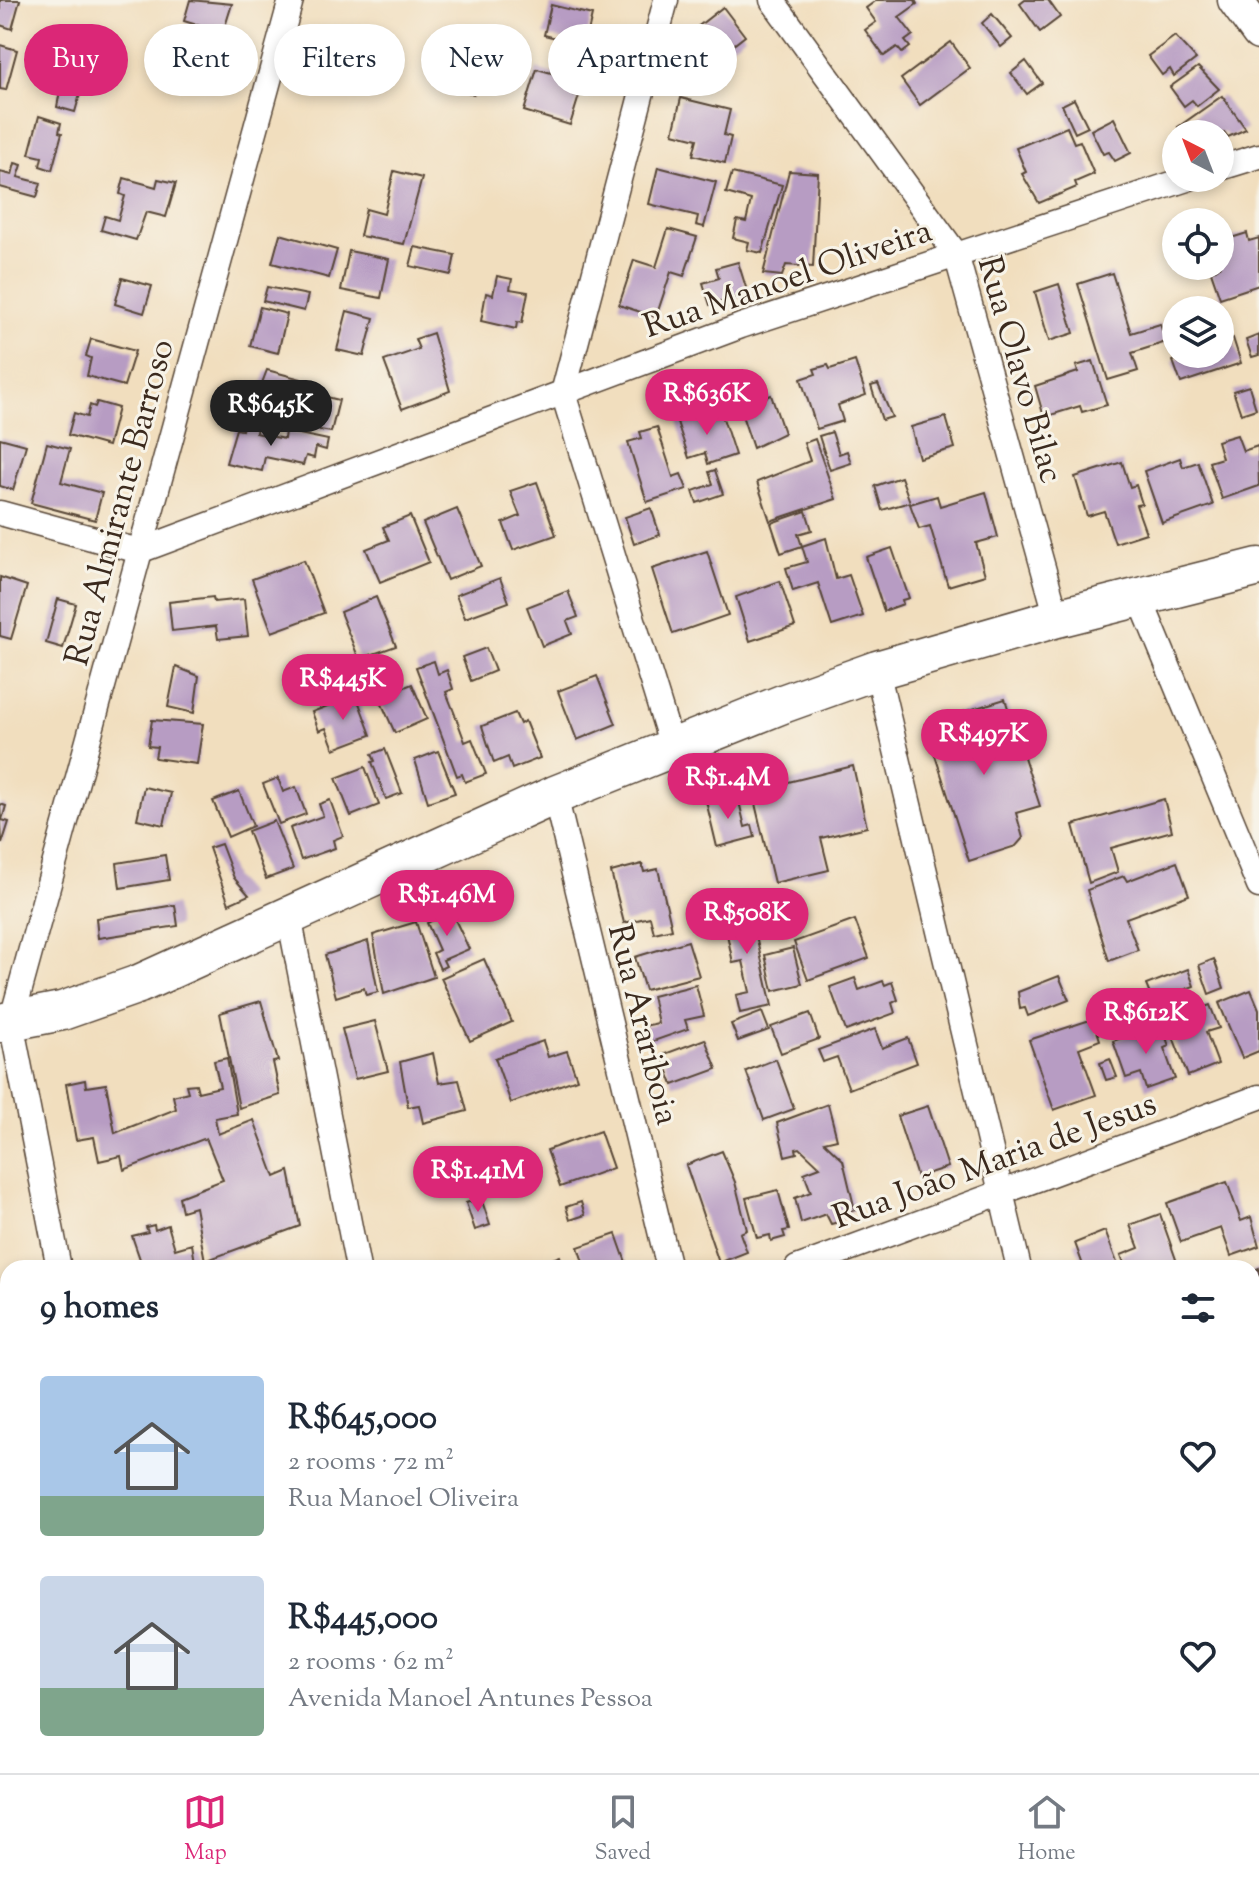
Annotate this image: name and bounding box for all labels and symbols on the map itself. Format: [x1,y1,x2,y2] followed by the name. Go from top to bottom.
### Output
[1162,120,1234,192] north arrow
[637,208,939,353] street label: Rua Manoel Oliveira
[963,251,1074,489] street label: Rua Olavo Bilac
[54,334,189,672] street label: Rua Almirante Barroso
[642,369,772,437] pin: R$636K
[206,380,336,448] pin: R$645K
[278,654,408,722] pin: R$445K
[919,709,1049,777] pin: R$497K
[663,753,793,821] pin: R$1.4M
[373,870,521,938] pin: R$1.46M
[682,888,812,956] pin: R$508K
[593,919,690,1130] street label: Rua Arariboia
[1081,988,1211,1056] pin: R$612K
[827,1081,1164,1244] street label: Rua João Maria de Jesus
[404,1146,552,1214] pin: R$1.41M

